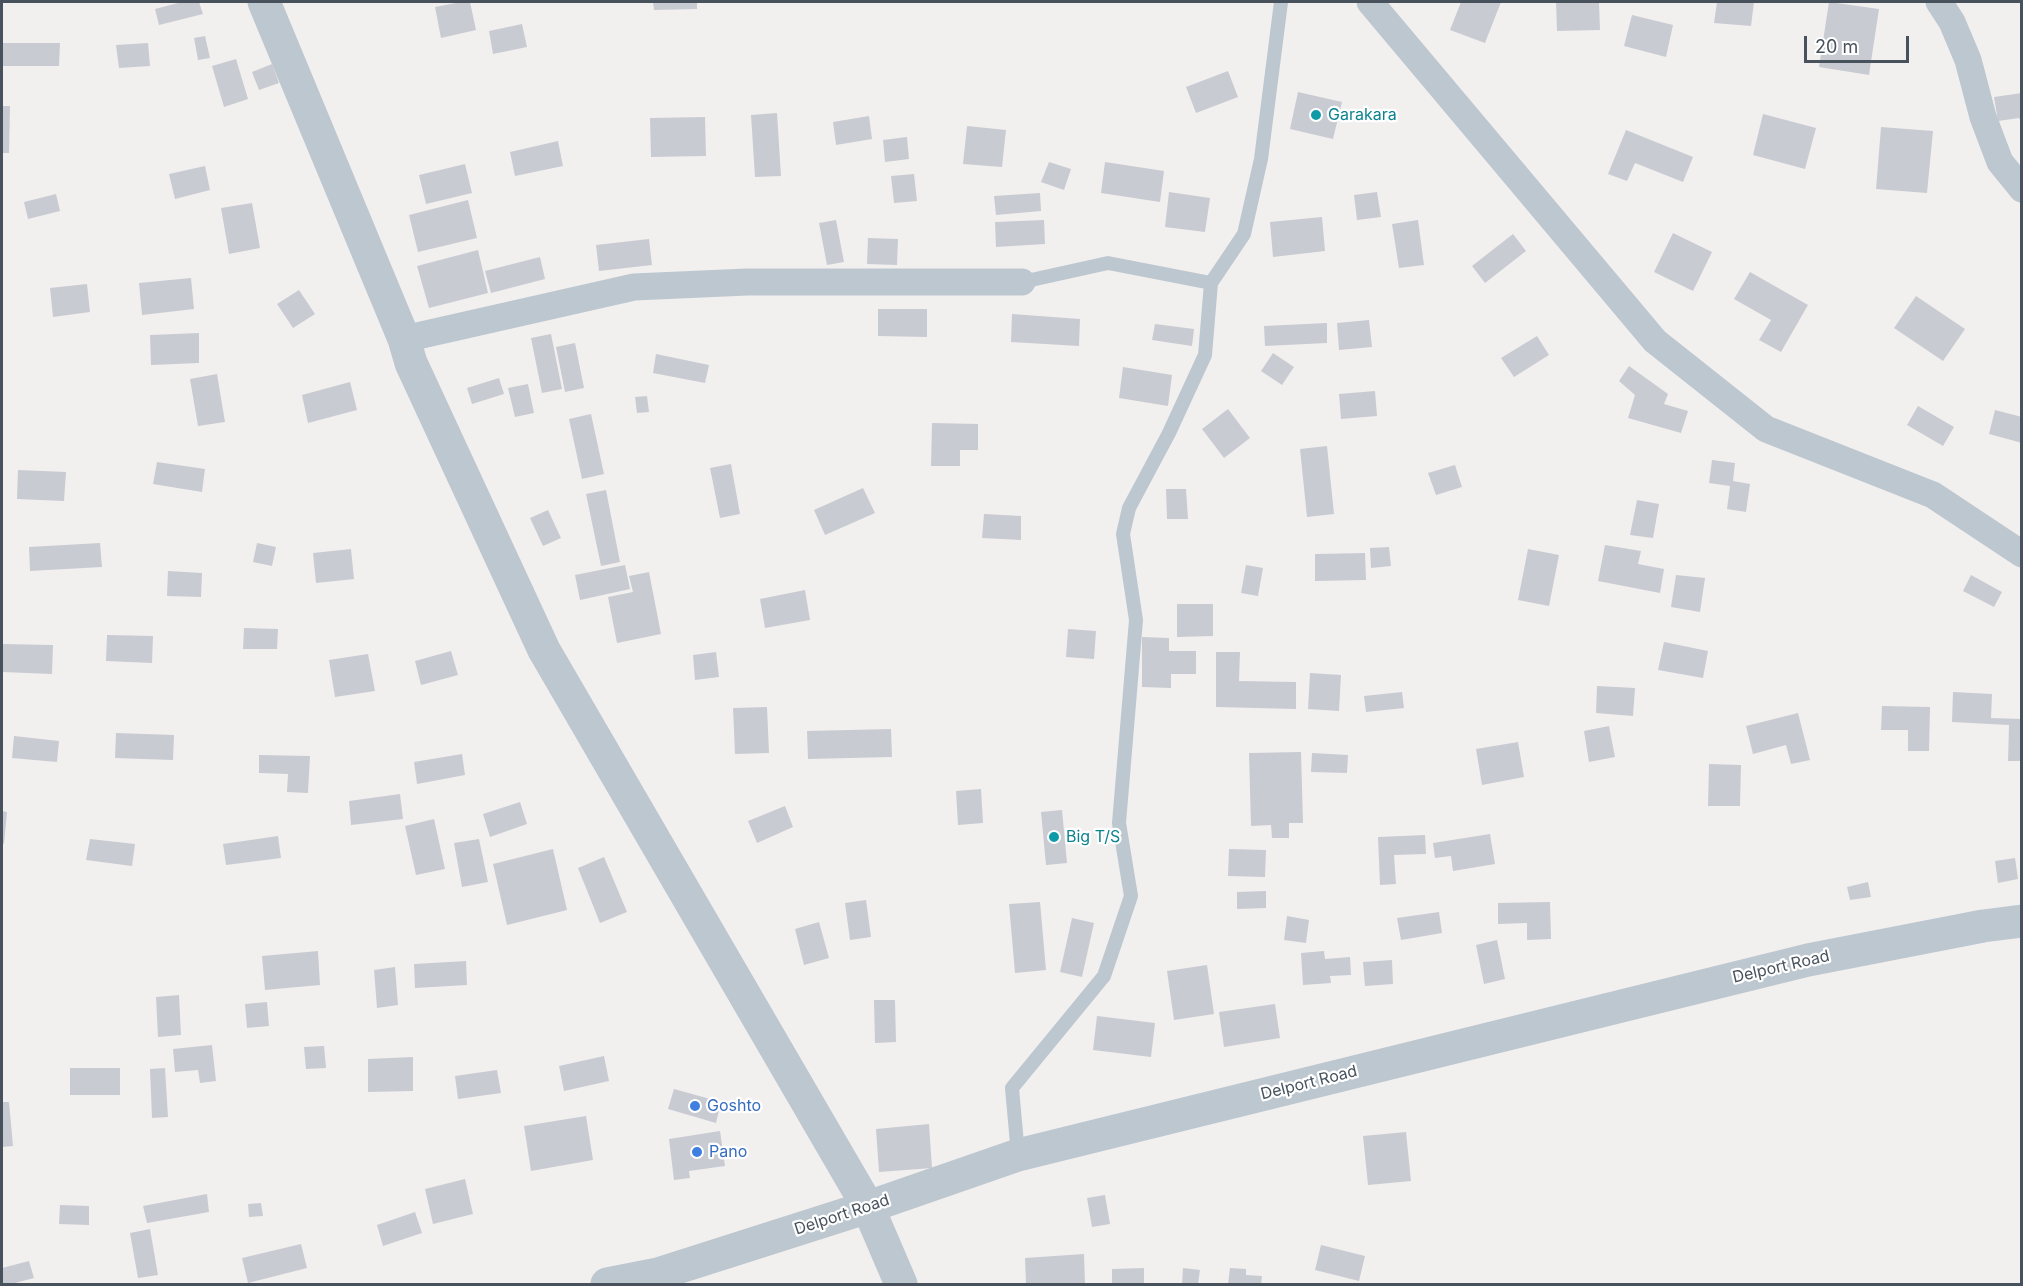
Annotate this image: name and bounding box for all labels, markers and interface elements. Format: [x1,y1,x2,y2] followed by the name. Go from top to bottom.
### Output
[1807,24,1912,62] scale bar
[1815,36,1858,57] text: 20 m
[1328,105,1397,125] place label: Garakara
[1309,108,1323,122] marker: Garakara
[1066,827,1120,847] place label: Big T/S
[1047,830,1061,844] marker: Big T/S
[1731,947,1831,987] street label: Delport Road
[1259,1062,1359,1104] street label: Delport Road
[707,1096,761,1116] place label: Goshto
[688,1099,702,1113] marker: Goshto
[709,1142,747,1162] place label: Pano
[690,1145,704,1159] marker: Pano
[792,1191,892,1239] street label: Delport Road

